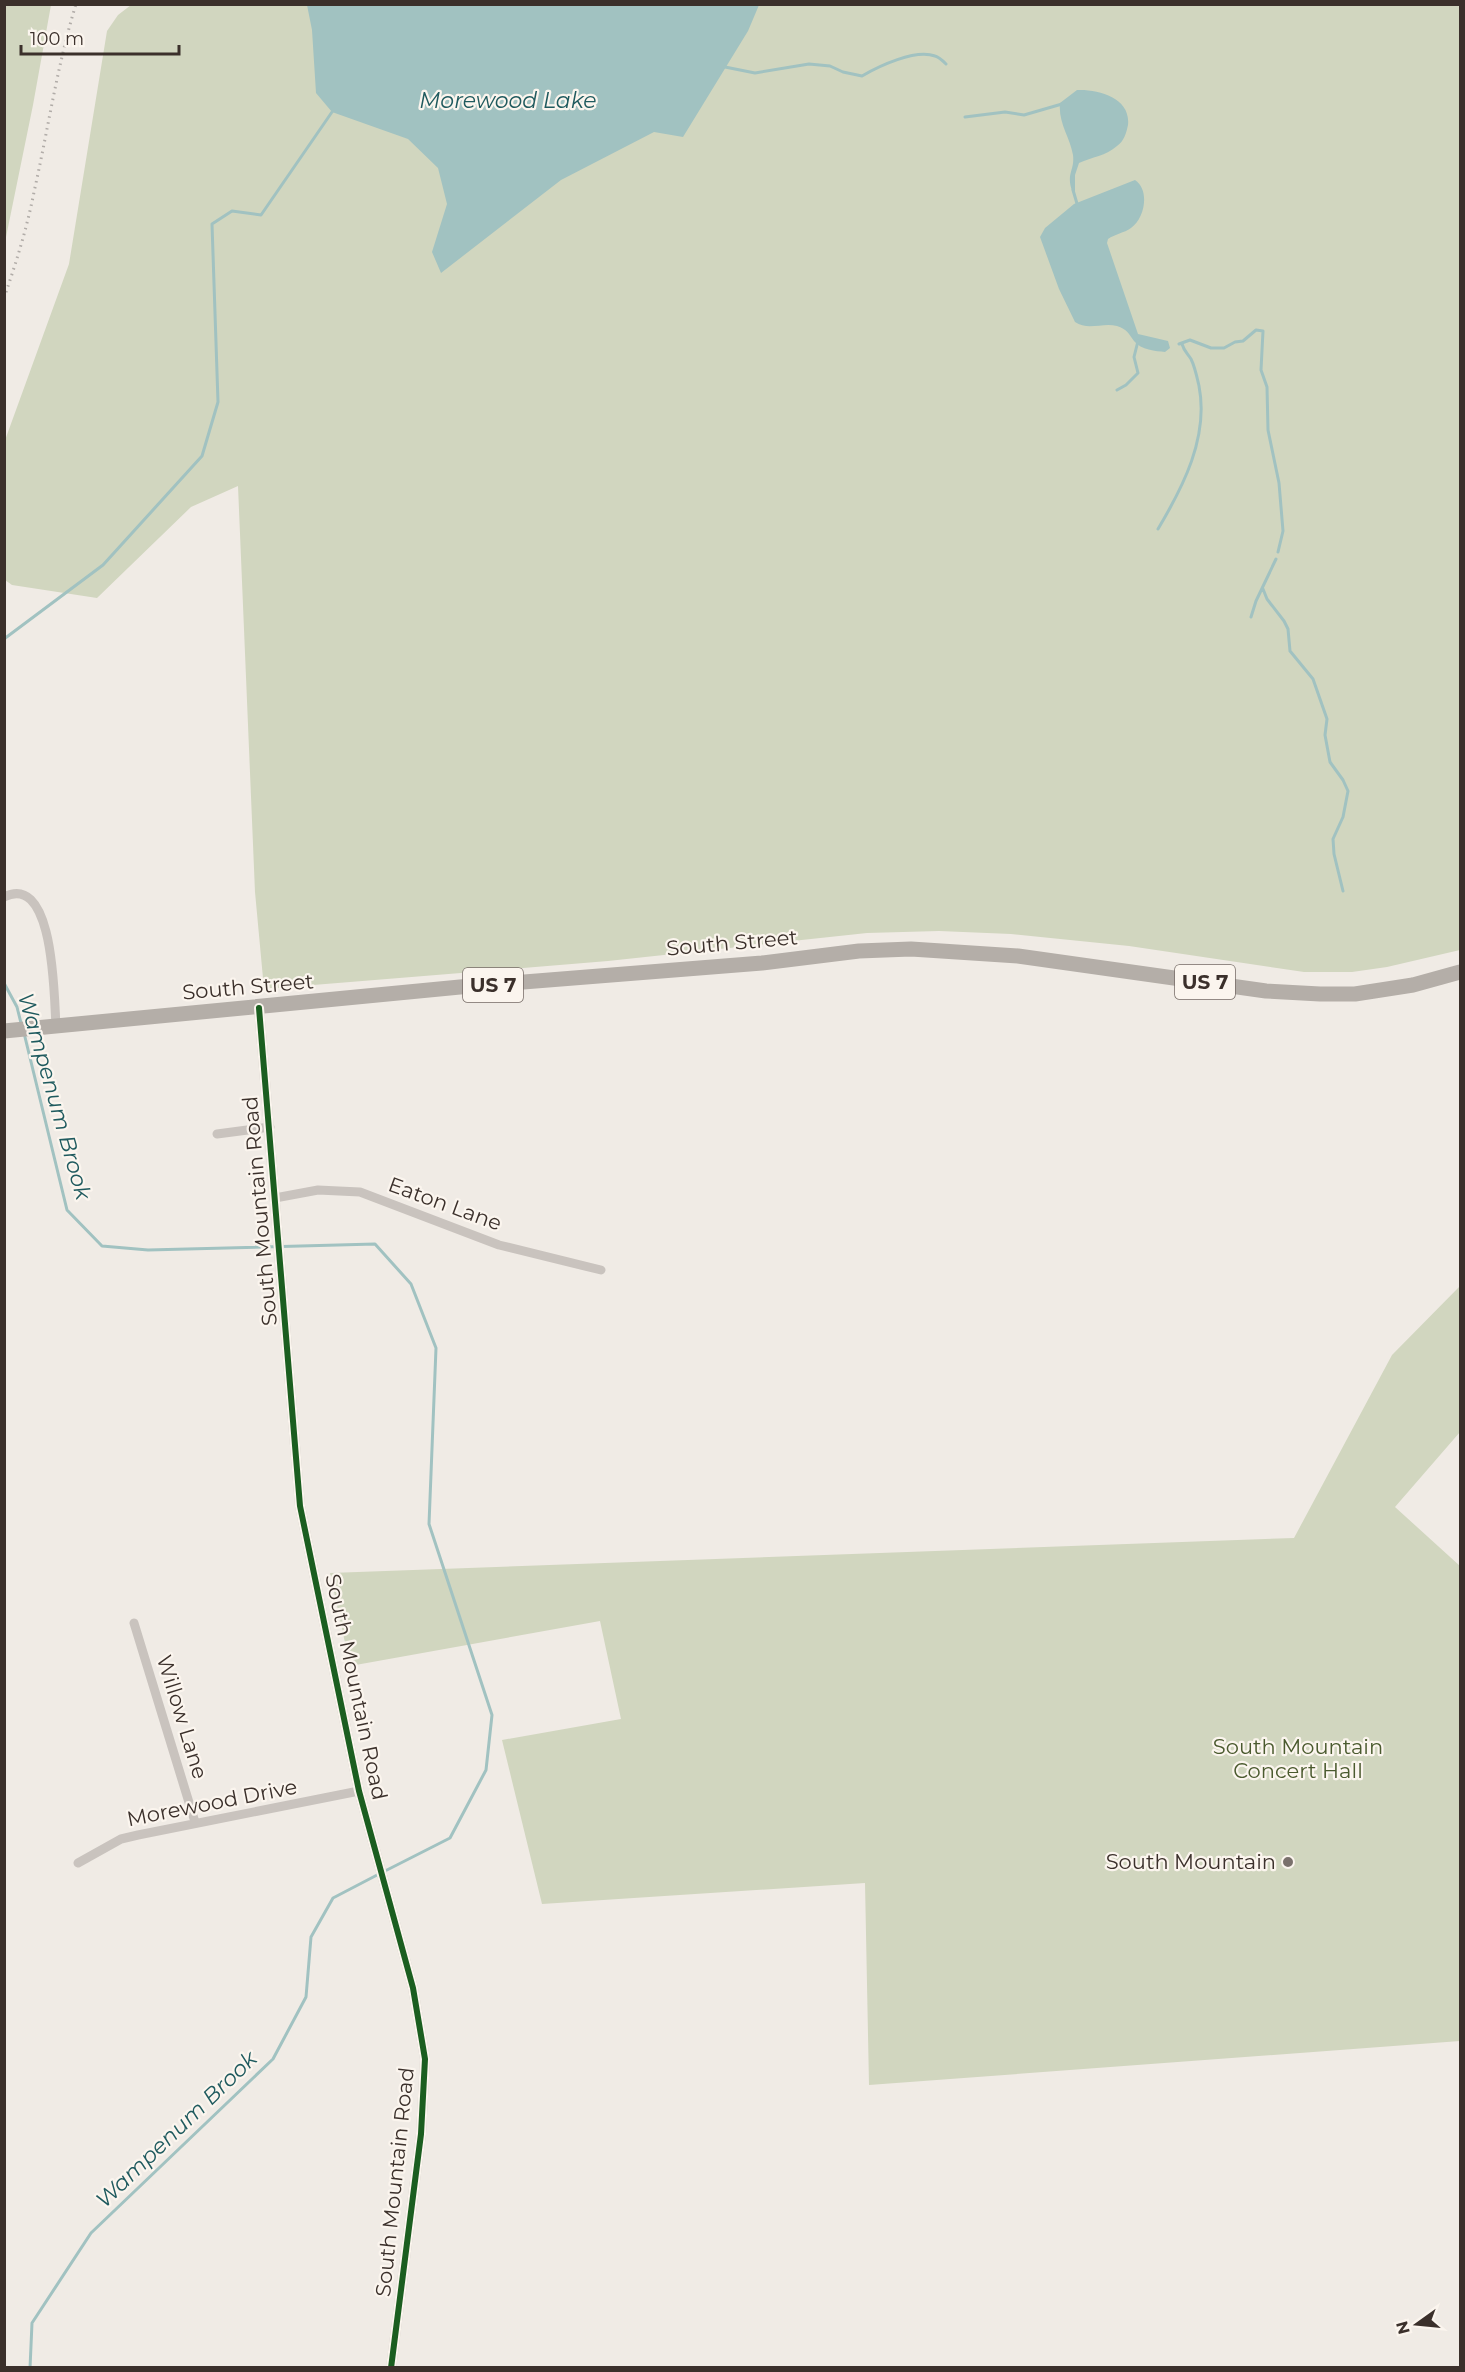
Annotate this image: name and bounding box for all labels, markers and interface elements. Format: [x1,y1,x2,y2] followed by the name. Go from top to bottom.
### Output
[21,18,178,56] scale bar
[30,28,84,50] text: 100 m
[419,87,597,114] water label: Morewood Lake
[665,924,799,961] street label: South Street
[1175,965,1235,999] road number: US 7
[181,968,315,1005] street label: South Street
[463,968,523,1002] road number: US 7
[12,990,97,1204] water label: Wampenum Brook
[237,1095,282,1327] street label: South Mountain Road
[385,1171,505,1236] street label: Eaton Lane
[320,1571,393,1802] street label: South Mountain Road
[152,1652,213,1782] street label: Willow Lane
[1213,1734,1383,1783] park label: South Mountain Concert Hall
[125,1774,299,1831] street label: Morewood Drive
[1106,1849,1276,1874] place label: South Mountain
[1281,1855,1295,1869] marker: South Mountain
[90,2045,263,2213] water label: Wampenum Brook
[370,2066,419,2298] street label: South Mountain Road
[1387,2294,1447,2354] north arrow
[1392,2319,1414,2336] text: N

